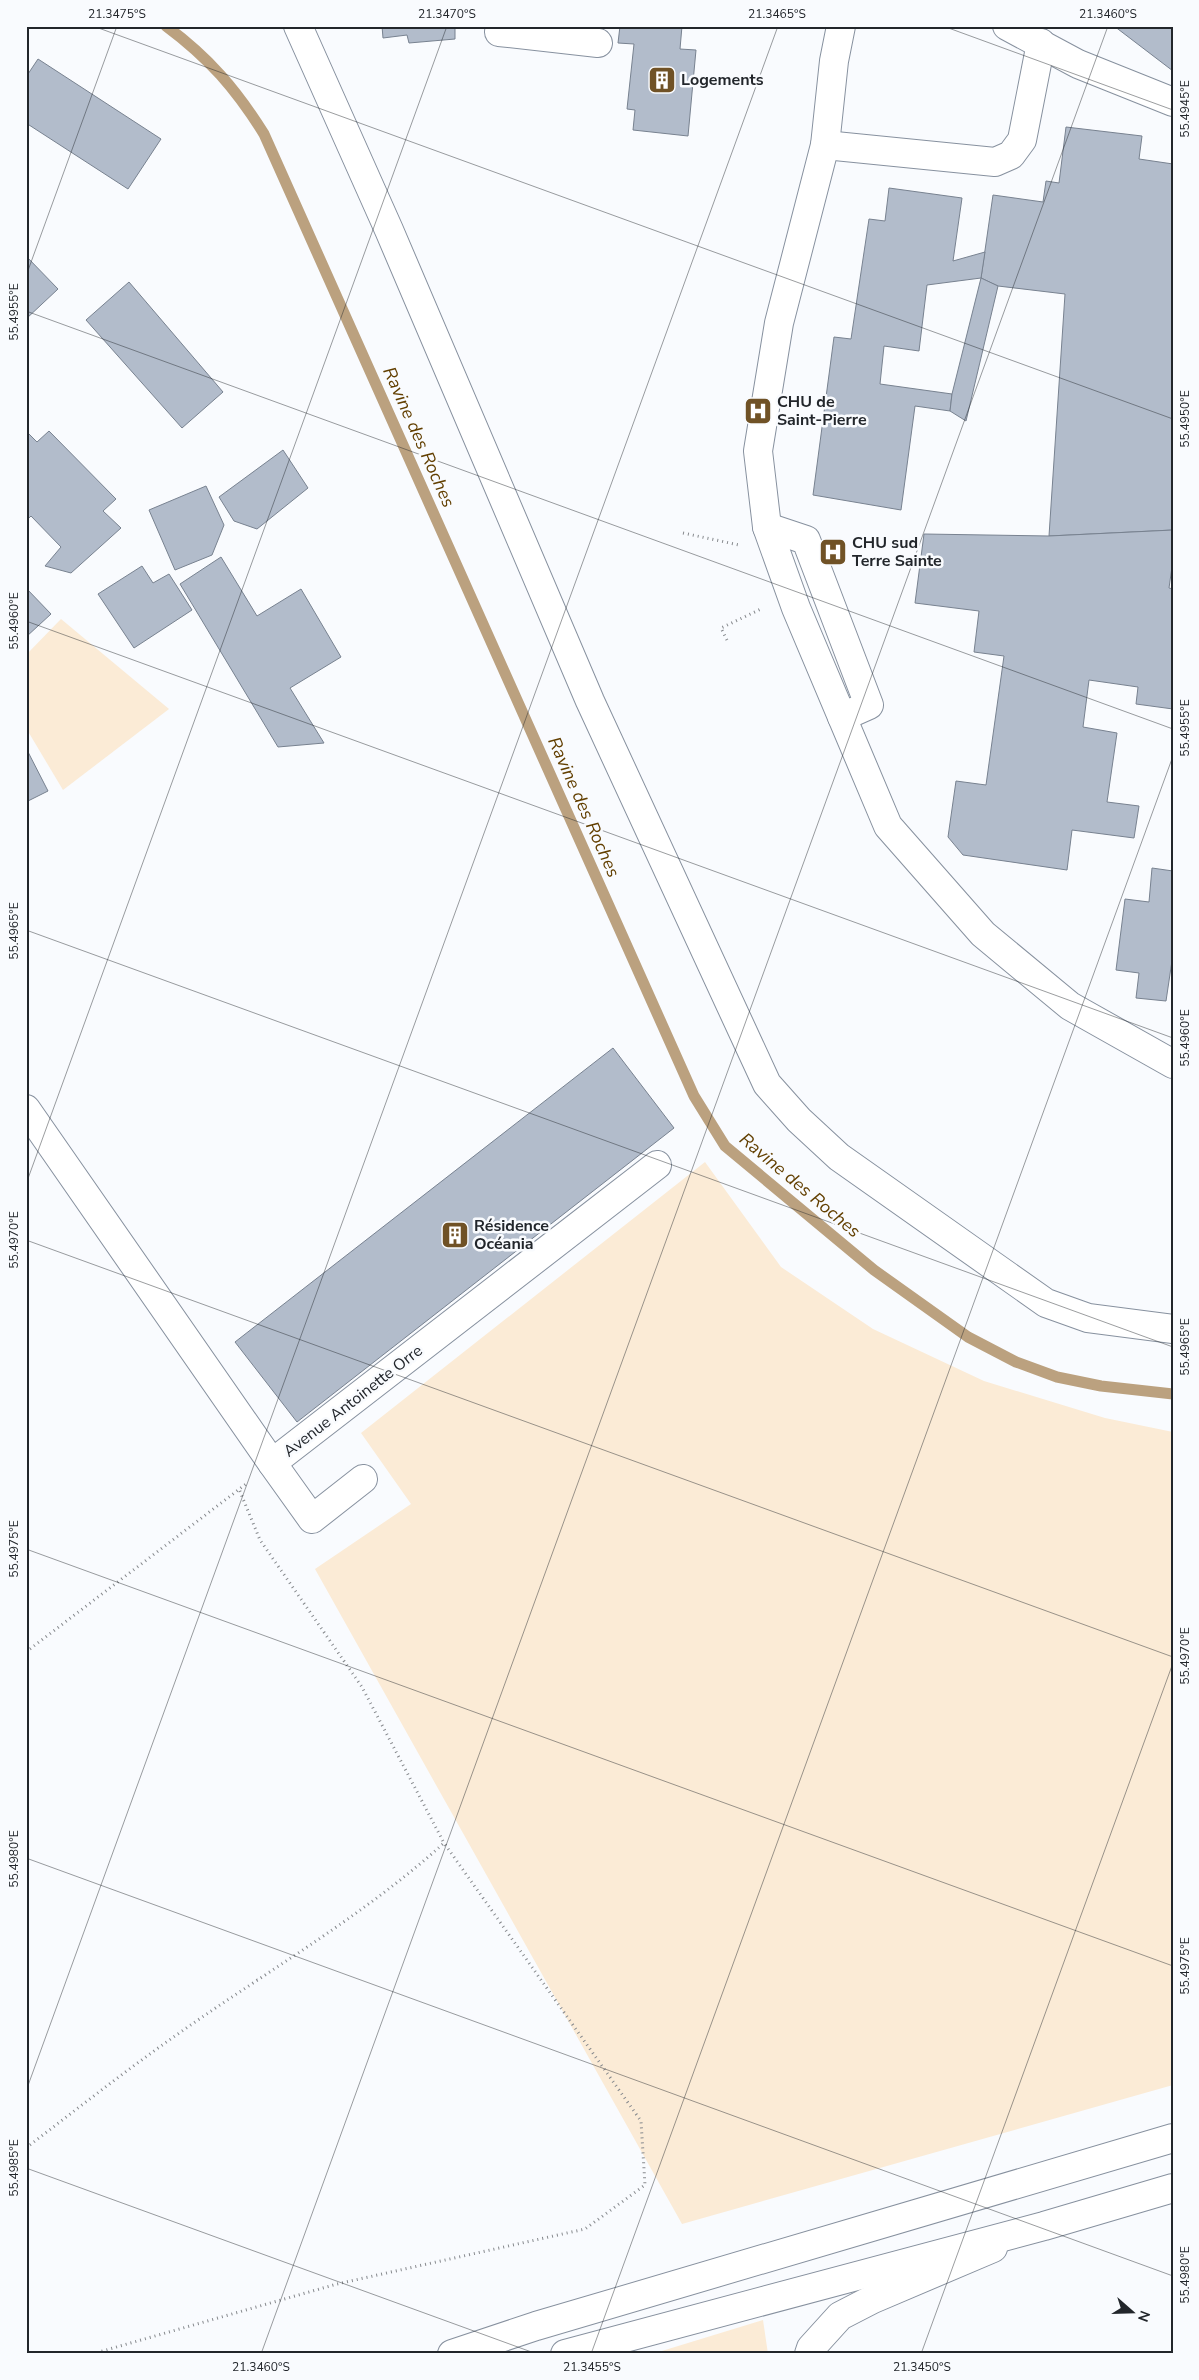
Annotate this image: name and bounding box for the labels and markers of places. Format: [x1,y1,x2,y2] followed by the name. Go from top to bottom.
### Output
[647,65,677,95] building icon: Logements
[681,69,764,91] place label: Logements
[777,391,867,431] place label: CHU de Saint-Pierre
[743,396,773,426] hospital icon: CHU de Saint-Pierre
[852,532,942,572] place label: CHU sud Terre Sainte
[818,537,848,567] hospital icon: CHU sud Terre Sainte
[474,1215,549,1255] place label: Résidence Océania
[440,1220,470,1250] building icon: Résidence Océania

